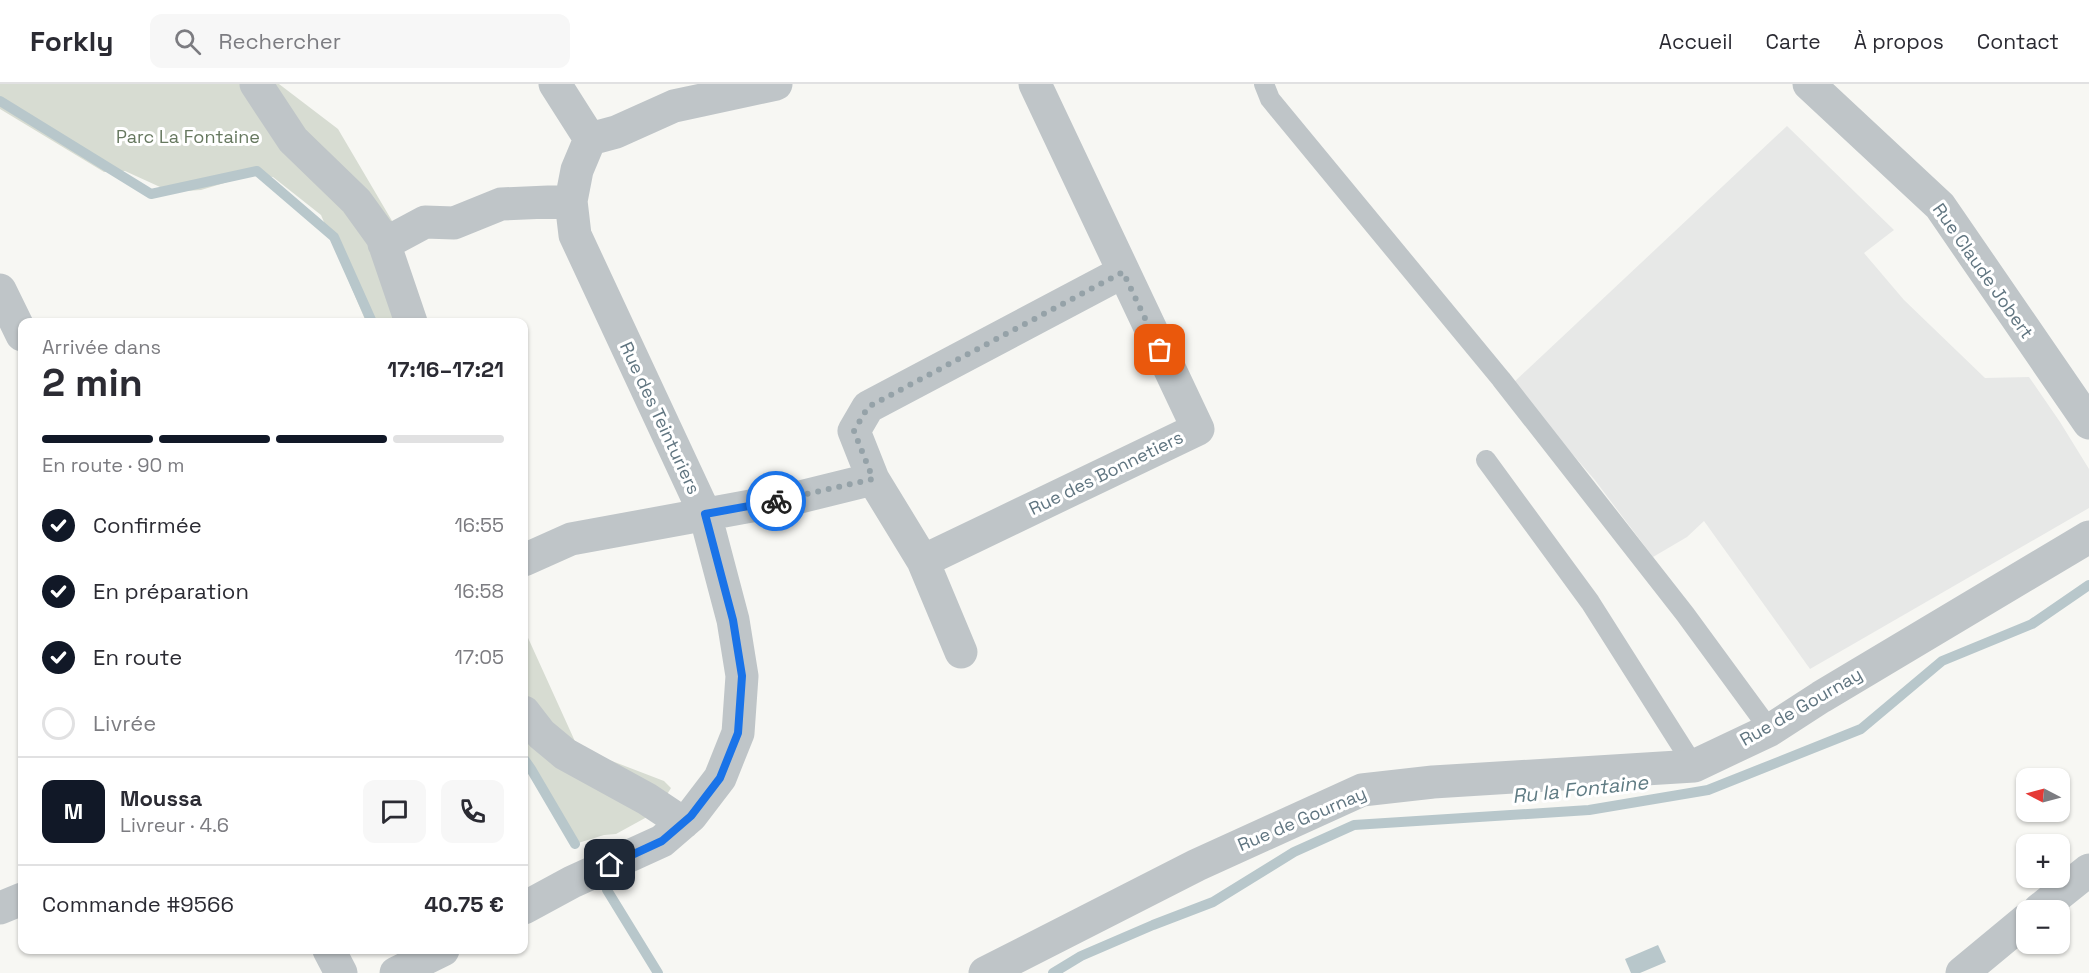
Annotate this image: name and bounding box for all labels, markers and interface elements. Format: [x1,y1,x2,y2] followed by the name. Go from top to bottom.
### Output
[150,14,570,68] search box
[30,23,114,59] text: Forkly
[171,25,204,58] icon: search
[219,27,341,55] text: Rechercher
[1659,28,1733,55] text: Accueil
[1766,28,1821,55] text: Carte
[1854,28,1944,55] text: À propos
[1977,28,2059,55] text: Contact
[116,125,260,148] park label: Parc La Fontaine
[1928,198,2039,343] street label: Rue Claude Jobert
[1134,324,1185,375] pin
[1143,333,1176,366] icon: bag
[42,334,161,360] text: Arrivée dans
[615,338,706,498] street label: Rue des Teinturiers
[387,355,504,383] text: 17:16–17:21
[42,358,143,407] text: 2 min
[1025,425,1187,520] street label: Rue des Bonnetiers
[42,452,185,478] text: En route · 90 m
[746,471,806,531] courier
[760,485,793,518] icon: bike
[42,509,75,542] icon: check
[93,511,202,539] text: Confirmée
[454,512,504,538] text: 16:55
[42,575,75,608] icon: check
[93,577,249,605] text: En préparation
[454,578,504,604] text: 16:58
[42,641,75,674] icon: check
[93,643,182,671] text: En route
[455,644,504,670] text: 17:05
[1735,662,1866,751] street label: Rue de Gournay
[93,709,156,737] text: Livrée
[2016,768,2070,822] north arrow
[2016,768,2070,954] map controls
[1511,769,1650,809] water label: Ru la Fontaine
[363,780,426,843] button: chat
[441,780,504,843] button: phone
[1234,781,1370,856] street label: Rue de Gournay
[120,784,202,812] text: Moussa
[64,797,83,825] text: M
[120,812,229,838] text: Livreur · 4.6
[2016,834,2070,888] button: +
[584,839,635,890] pin
[593,848,626,881] icon: home
[42,890,234,918] text: Commande #9566
[424,890,504,918] text: 40.75 €
[2016,900,2070,954] button: −

